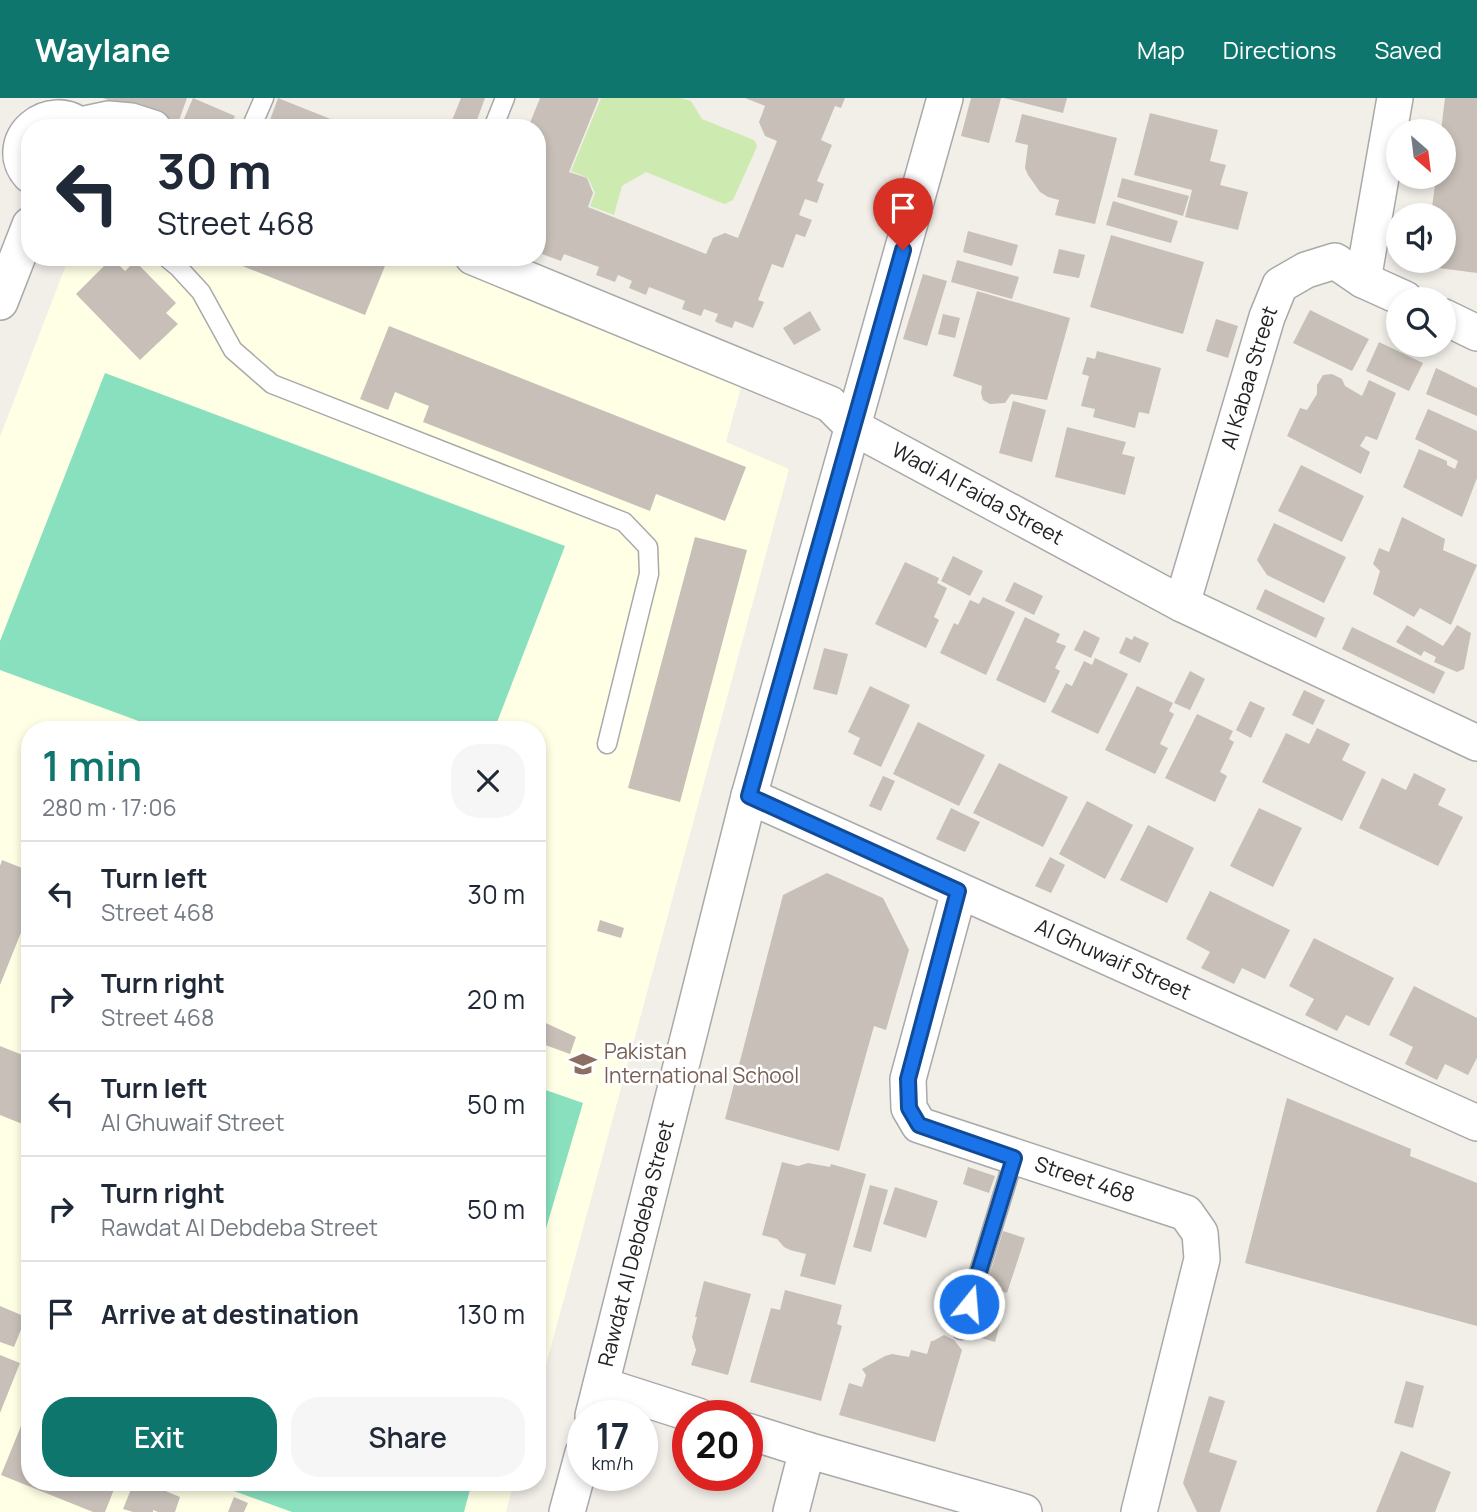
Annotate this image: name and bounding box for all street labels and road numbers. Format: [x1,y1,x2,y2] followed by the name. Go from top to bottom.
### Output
[1214,301,1283,452] street label: Al Kabaa Street
[887,435,1069,551] street label: Wadi Al Faida Street
[1031,911,1196,1006] street label: Al Ghuwaif Street
[591,1117,680,1369] street label: Rawdat Al Debdeba Street
[1031,1149,1139,1208] street label: Street 468

